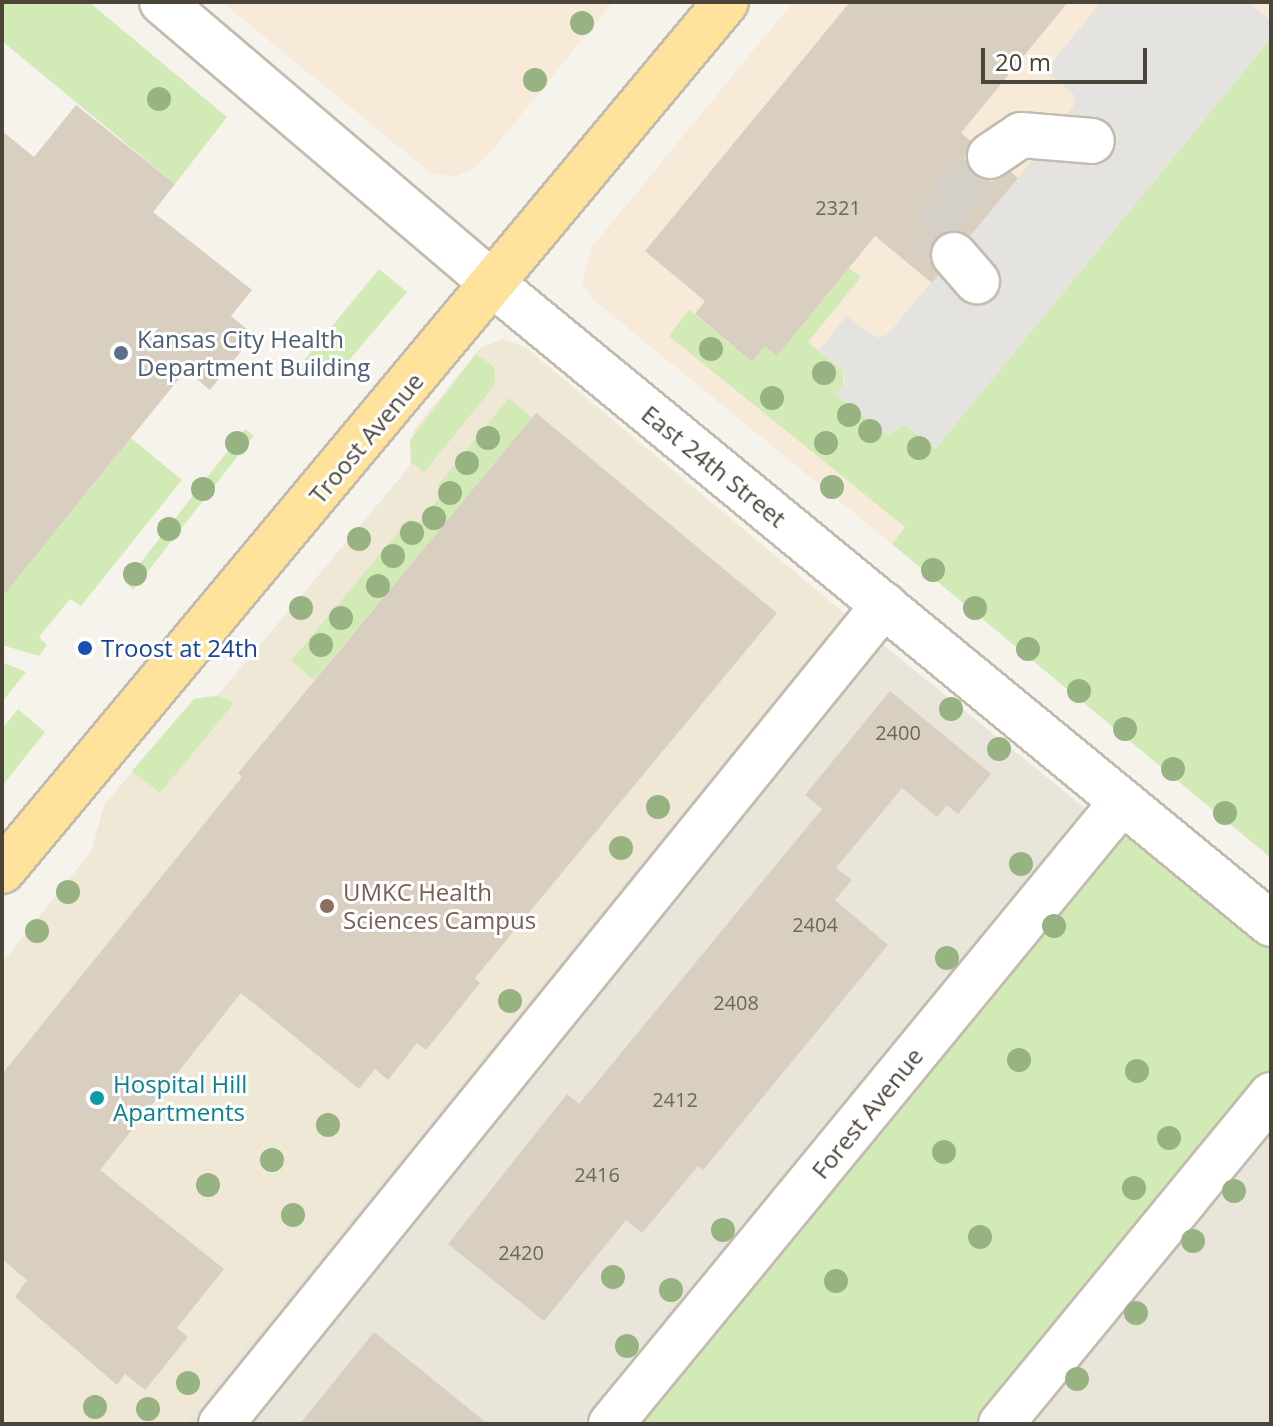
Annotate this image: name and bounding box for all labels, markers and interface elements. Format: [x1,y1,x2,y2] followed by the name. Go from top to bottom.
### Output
[985,32,1151,82] scale bar
[995,45,1051,78] text: 20 m
[815,195,861,219] house number: 2321
[137,325,370,381] place label: Kansas City Health Department Building
[112,344,130,362] marker: Kansas City Health Department Building
[303,367,429,509] street label: Troost Avenue
[636,399,792,533] street label: East 24th Street
[101,634,258,662] place label: Troost at 24th
[76,639,94,657] marker: Troost at 24th
[875,720,921,744] house number: 2400
[343,878,536,934] place label: UMKC Health Sciences Campus
[318,897,336,915] marker: UMKC Health Sciences Campus
[792,912,838,936] house number: 2404
[713,990,759,1014] house number: 2408
[805,1042,929,1184] street label: Forest Avenue
[113,1070,247,1126] place label: Hospital Hill Apartments
[652,1087,698,1111] house number: 2412
[88,1089,106,1107] marker: Hospital Hill Apartments
[574,1162,620,1186] house number: 2416
[498,1240,544,1264] house number: 2420

